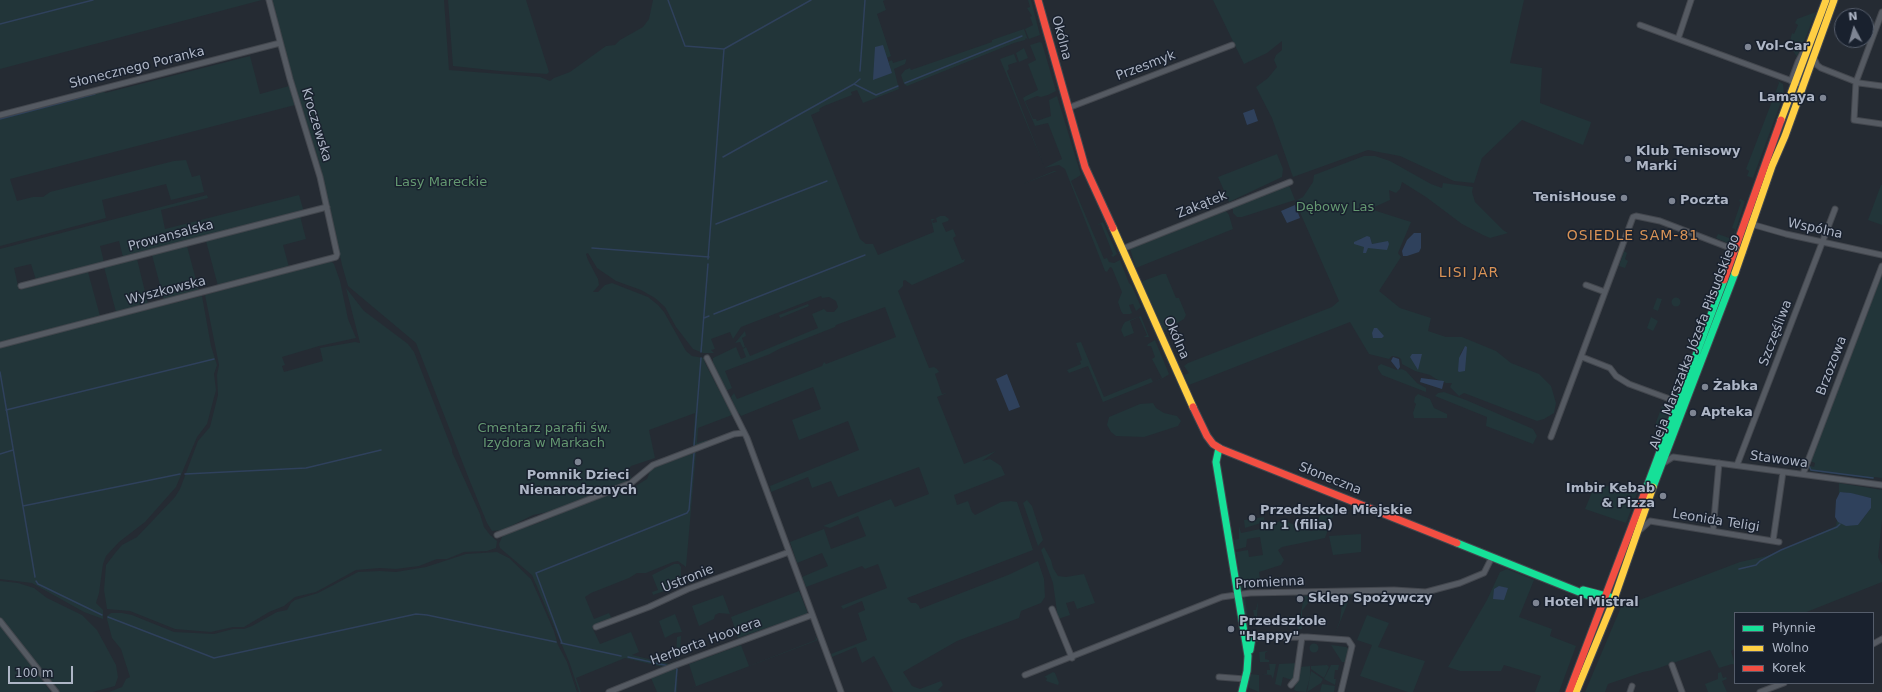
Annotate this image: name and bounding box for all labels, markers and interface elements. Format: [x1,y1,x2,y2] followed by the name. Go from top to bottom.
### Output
[1834,8,1874,48] north arrow
[1848,10,1858,24] text: N
[1048,14,1074,62] street label: Okólna
[1756,39,1809,55] place label: Vol-Car
[1743,42,1753,52] marker: Vol-Car
[68,44,206,92] street label: Słonecznego Poranka
[1114,48,1178,84] street label: Przesmyk
[297,86,335,164] street label: Kroczewska
[1759,90,1815,106] place label: Lamaya
[1818,93,1828,103] marker: Lamaya
[1636,144,1740,175] place label: Klub Tenisowy Marki
[1623,154,1633,164] marker: Klub Tenisowy Marki
[395,175,487,191] park label: Lasy Mareckie
[1175,188,1229,222] street label: Zakątek
[1533,190,1616,206] place label: TenisHouse
[1619,193,1629,203] marker: TenisHouse
[1680,193,1729,209] place label: Poczta
[1667,196,1677,206] marker: Poczta
[1296,200,1374,216] park label: Dębowy Las
[1786,216,1844,242] street label: Wspólna
[127,217,215,255] street label: Prowansalska
[1567,228,1699,244] district label: OSIEDLE SAM-81
[1647,232,1743,452] street label: Aleja Marszałka Józefa Piłsudskiego
[1439,265,1499,281] district label: LISI JAR
[125,274,207,308] street label: Wyszkowska
[1756,298,1796,368] street label: Szczęśliwa
[1160,314,1192,362] street label: Okólna
[1814,334,1850,398] street label: Brzozowa
[1713,379,1758,395] place label: Żabka
[1700,382,1710,392] marker: Żabka
[1701,405,1753,421] place label: Apteka
[1688,408,1698,418] marker: Apteka
[477,421,611,452] park label: Cmentarz parafii św. Izydora w Markach
[1749,448,1809,472] street label: Stawowa
[573,457,583,467] marker: Pomnik Dzieci Nienarodzonych
[1296,459,1364,499] street label: Słoneczna
[519,468,637,499] place label: Pomnik Dzieci Nienarodzonych
[1566,481,1655,512] place label: Imbir Kebab & Pizza
[1658,491,1668,501] marker: Imbir Kebab & Pizza
[1260,503,1412,534] place label: Przedszkole Miejskie nr 1 (filia)
[1671,506,1761,536] street label: Leonida Teligi
[1247,513,1257,523] marker: Przedszkole Miejskie nr 1 (filia)
[660,562,716,596] street label: Ustronie
[1235,573,1305,593] street label: Promienna
[1308,591,1433,607] place label: Sklep Spożywczy
[1295,594,1305,604] marker: Sklep Spożywczy
[1544,595,1639,611] place label: Hotel Mistral
[1531,598,1541,608] marker: Hotel Mistral
[1734,612,1874,684] legend
[1239,614,1326,645] place label: Przedszkole "Happy"
[649,615,763,669] street label: Herberta Hoovera
[1772,621,1816,635] text: Płynnie
[1226,624,1236,634] marker: Przedszkole "Happy"
[1772,641,1809,655] text: Wolno
[10,658,75,684] scale bar
[1772,661,1806,675] text: Korek
[15,666,53,680] text: 100 m

